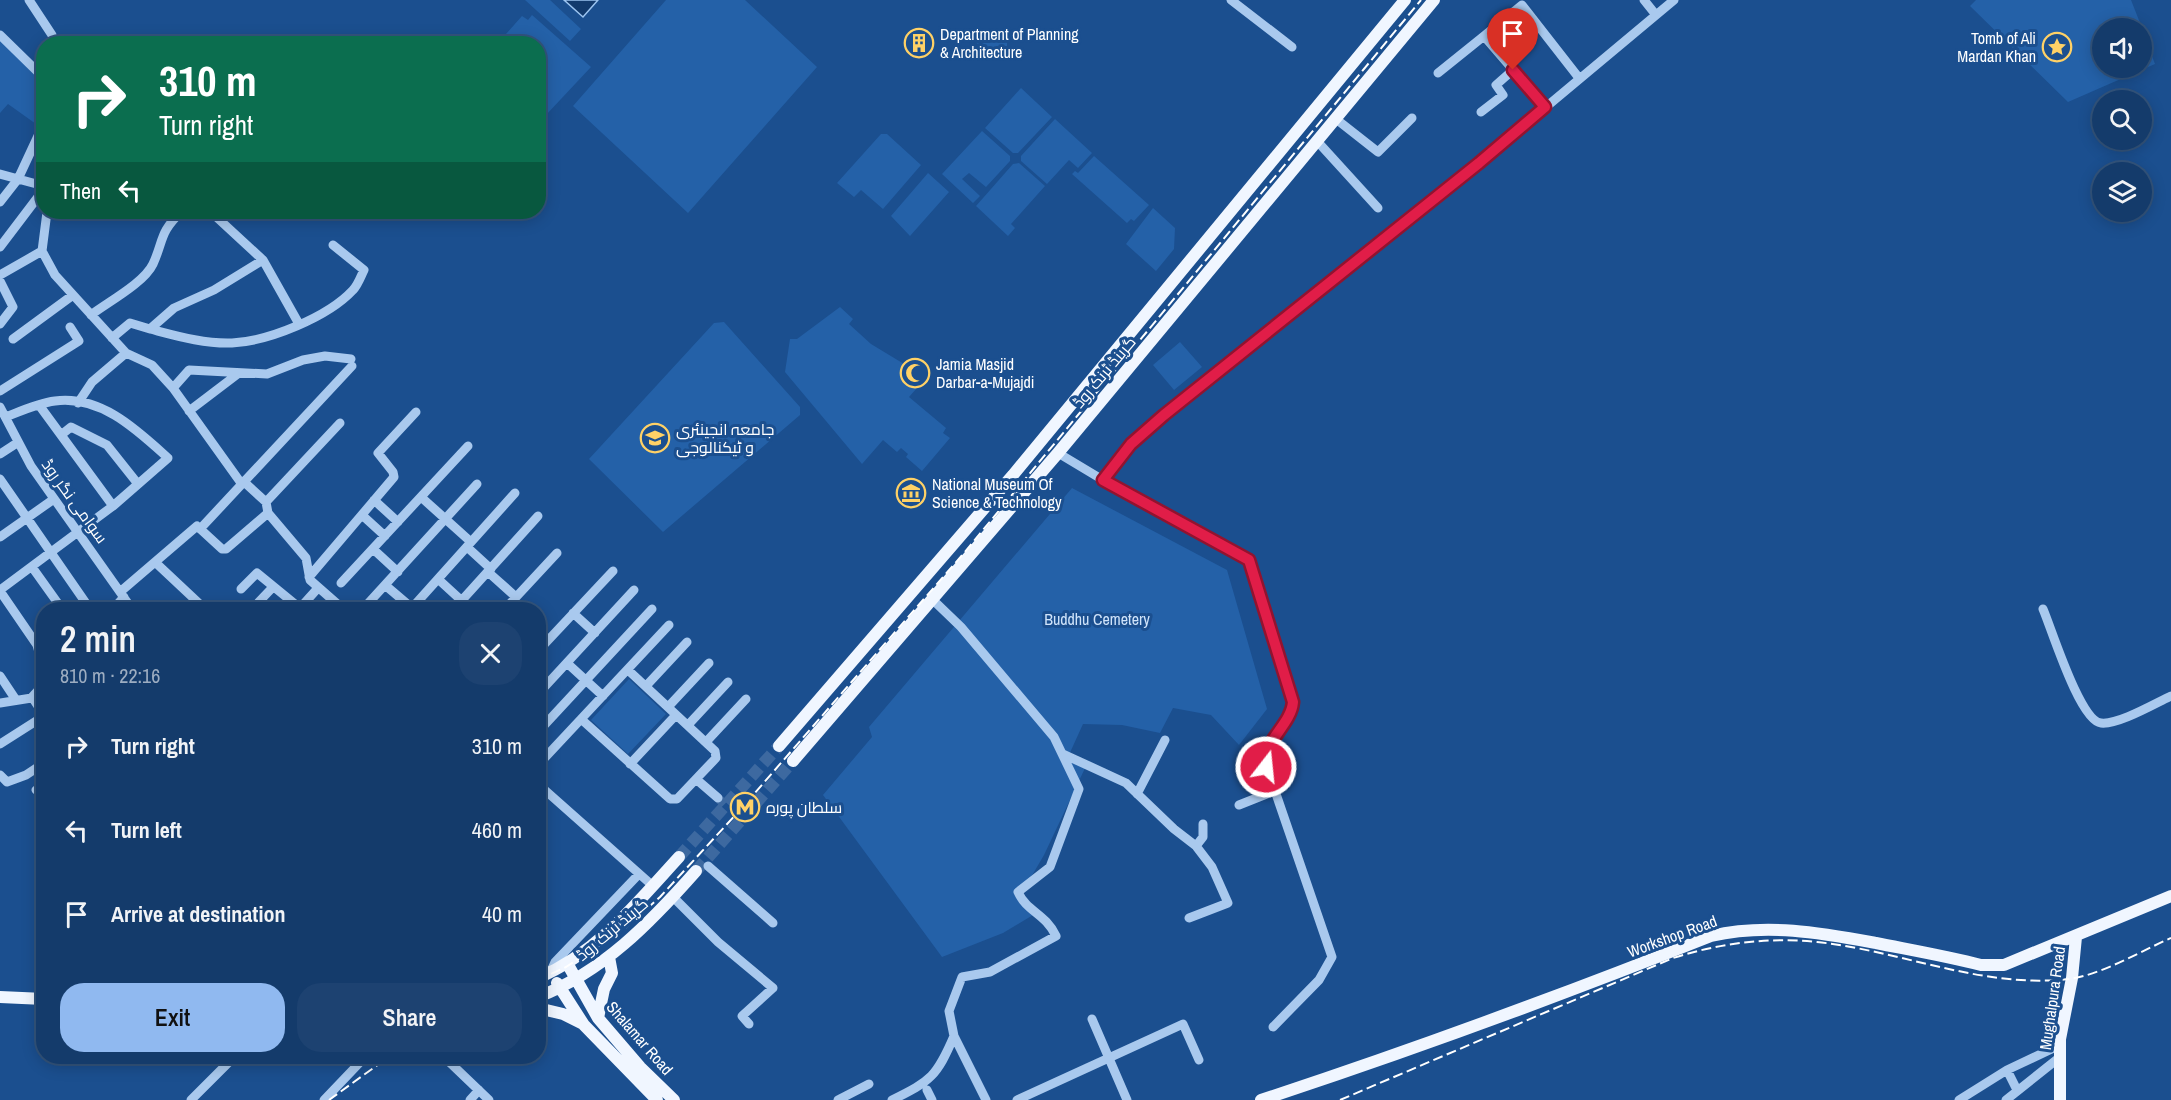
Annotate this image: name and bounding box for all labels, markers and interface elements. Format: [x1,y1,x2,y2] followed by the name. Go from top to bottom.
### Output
[1487,8,1538,70] pin
[1496,17,1529,50] icon: arrive
[2092,18,2152,222] map controls
[2092,18,2152,78] button: sound
[940,23,1079,63] place label: Department of Planning & Architecture
[903,27,935,59] building icon: Department of Planning & Architecture
[1957,27,2036,67] place label: Tomb of Ali Mardan Khan
[2041,31,2073,63] place icon: Tomb of Ali Mardan Khan
[159,53,257,109] text: 310 m
[60,60,138,138] icon: right
[2092,90,2152,150] button: search
[159,107,253,143] text: Turn right
[2092,162,2152,222] button: layers
[113,174,146,207] icon: left
[60,176,101,206] text: Then
[1067,331,1141,413] street label: گرینڈ ٹرنک روڈ
[936,353,1034,393] place label: Jamia Masjid Darbar-a-Mujajdi
[899,357,931,389] mosque icon: Jamia Masjid Darbar-a-Mujajdi
[676,418,774,458] place label: جامعہ انجینئری و ٹیکنالوجی
[639,422,671,454] school or university icon: جامعہ انجینئری و ٹیکنالوجی
[37,454,113,548] street label: سوامی نگر روڈ
[932,473,1062,513] place label: National Museum Of Science & Technology
[895,477,927,509] museum icon: National Museum Of Science & Technology
[1044,608,1150,630] park label: Buddhu Cemetery
[60,615,136,663] text: 2 min
[459,622,522,685] button: close
[60,662,160,689] text: 810 m · 22:16
[60,730,93,763] icon: right
[111,731,195,761] text: Turn right
[472,731,522,761] text: 310 m
[1234,735,1298,799] position arrow
[729,791,761,823] metro station icon: سلطان پورہ
[766,796,842,819] place label: سلطان پورہ
[60,814,93,847] icon: left
[111,815,182,845] text: Turn left
[472,815,522,845] text: 460 m
[571,892,653,966] street label: گرینڈ ٹرنک روڈ
[60,898,93,931] icon: arrive
[111,899,285,929] text: Arrive at destination
[482,899,522,929] text: 40 m
[1624,910,1720,962] street label: Workshop Road
[2034,945,2070,1051] street label: Mughalpura Road
[60,983,285,1052] button: Exit
[297,983,522,1052] button: Share
[602,996,678,1080] street label: Shalamar Road

